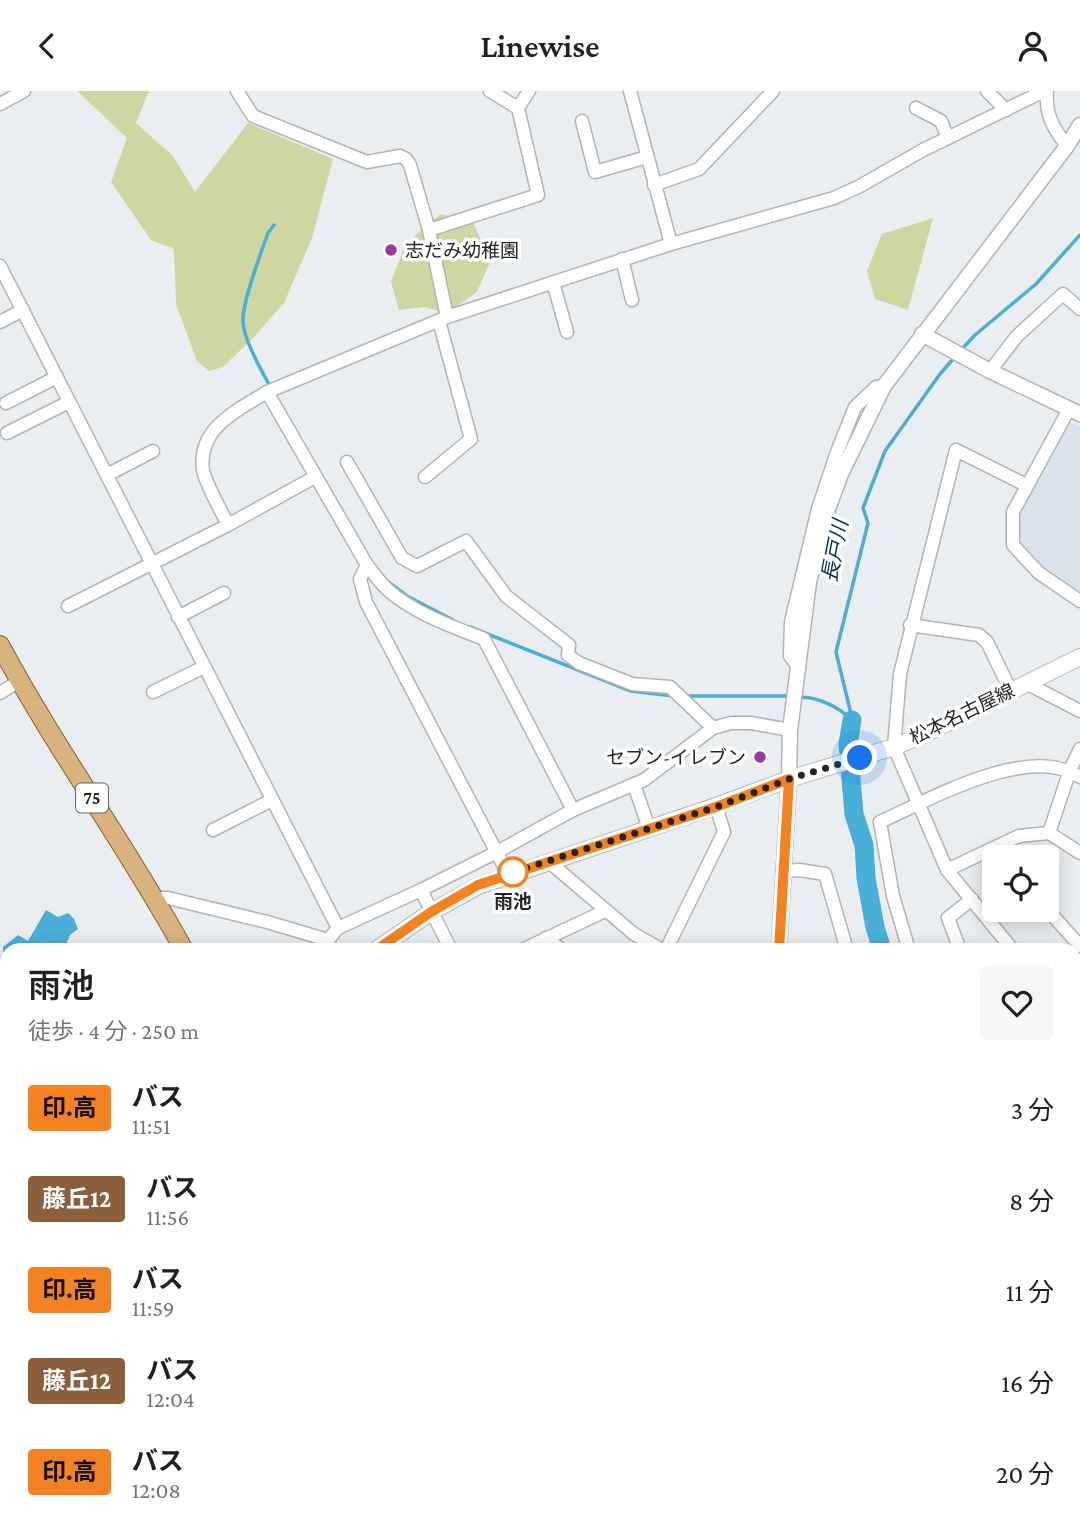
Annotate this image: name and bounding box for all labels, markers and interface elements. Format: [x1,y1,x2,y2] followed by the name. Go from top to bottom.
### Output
[28,27,66,65] icon: back
[1014,27,1052,65] icon: person
[480,28,600,64] text: Linewise
[405,240,519,261] place label: 志だみ幼稚園
[383,242,399,258] marker: 志だみ幼稚園
[817,516,853,584] water label: 長戸川
[906,680,1018,748] street label: 松本名古屋線
[842,740,877,775] your location
[606,747,746,768] place label: セブン-イレブン
[752,749,768,765] marker: セブン-イレブン
[76,783,108,813] road number: 75
[982,845,1059,922] map controls
[982,845,1059,922] button: locate
[498,857,528,887] marker: 雨池
[494,891,532,912] place label: 雨池
[980,966,1054,1040] button: heart
[28,967,94,1004] text: 雨池
[28,1018,199,1044] text: 徒歩 · 4 分 · 250 m
[132,1083,184,1112] text: バス
[42,1094,97,1121] text: 印.高
[1011,1096,1054,1125] text: 3 分
[132,1113,171,1139] text: 11:51
[146,1174,198,1203] text: バス
[42,1185,111,1212] text: 藤丘12
[1009,1187,1054,1216] text: 8 分
[146,1204,189,1230] text: 11:56
[132,1265,184,1294] text: バス
[42,1276,97,1303] text: 印.高
[1006,1278,1054,1307] text: 11 分
[132,1295,174,1321] text: 11:59
[146,1356,198,1385] text: バス
[42,1367,111,1394] text: 藤丘12
[1001,1369,1054,1398] text: 16 分
[146,1386,195,1412] text: 12:04
[132,1447,184,1476] text: バス
[42,1458,97,1485] text: 印.高
[996,1460,1054,1489] text: 20 分
[132,1477,181,1503] text: 12:08

